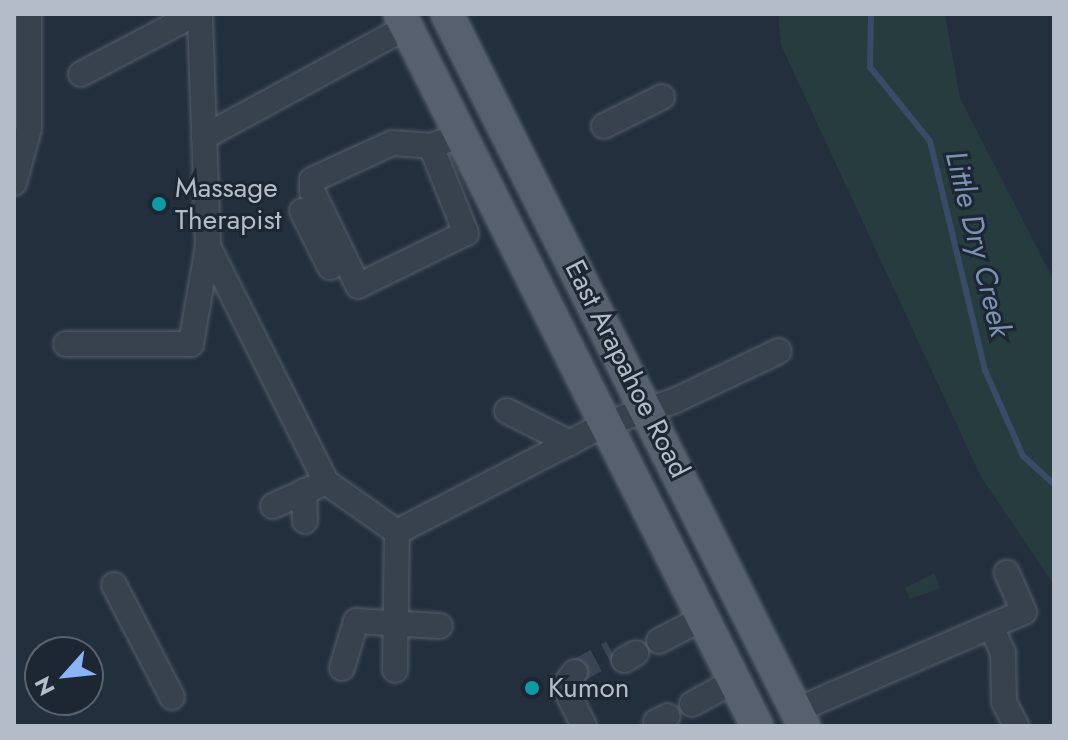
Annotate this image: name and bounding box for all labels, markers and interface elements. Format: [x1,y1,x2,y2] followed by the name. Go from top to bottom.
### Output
[938,147,1018,341] water label: Little Dry Creek
[175,171,281,237] place label: Massage Therapist
[150,195,168,213] marker: Massage Therapist
[558,255,696,483] street label: East Arapahoe Road
[24,636,104,716] north arrow
[26,671,63,701] text: N
[548,671,630,705] place label: Kumon
[523,679,541,697] marker: Kumon

